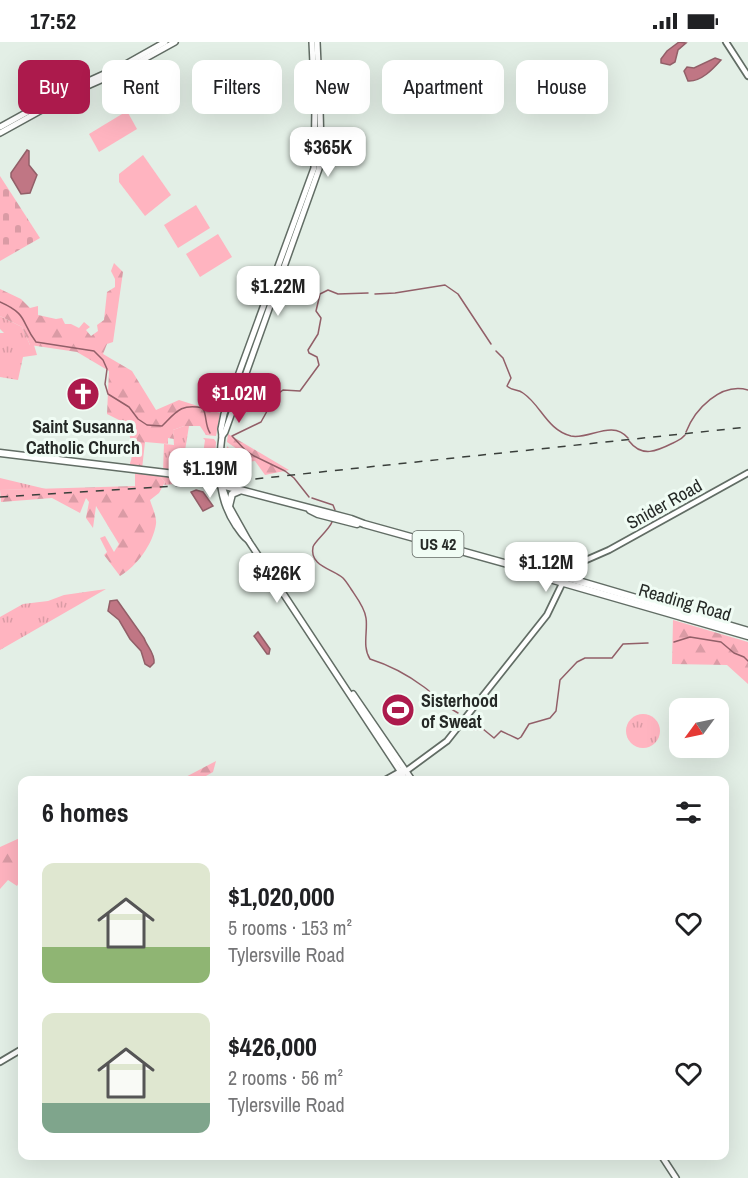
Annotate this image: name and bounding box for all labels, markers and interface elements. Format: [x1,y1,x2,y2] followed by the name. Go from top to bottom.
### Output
[30,6,76,36] text: 17:52
[18,60,90,114] chip: Buy
[102,60,180,114] chip: Rent
[192,60,282,114] chip: Filters
[294,60,370,114] chip: New
[382,60,504,114] chip: Apartment
[516,60,608,114] chip: House
[286,127,370,178] pin: $365K
[304,133,352,160] text: $365K
[229,266,327,317] pin: $1.22M
[251,272,305,299] text: $1.22M
[190,373,288,424] pin: $1.02M
[65,376,101,412] church icon: Saint Susanna Catholic Church
[212,379,266,406] text: $1.02M
[26,414,140,460] place label: Saint Susanna Catholic Church
[161,448,259,499] pin: $1.19M
[183,454,237,481] text: $1.19M
[622,473,706,535] street label: Snider Road
[412,531,464,557] road number: US 42
[497,542,595,593] pin: $1.12M
[519,548,573,575] text: $1.12M
[235,553,319,604] pin: $426K
[253,559,301,586] text: $426K
[636,577,734,627] street label: Reading Road
[421,688,498,734] place label: Sisterhood of Sweat
[380,692,416,728] sports icon: Sisterhood of Sweat
[669,698,729,758] north arrow
[669,698,729,758] map controls
[42,795,129,830] text: 6 homes
[672,796,705,829] icon: filters
[228,879,335,914] text: $1,020,000
[90,887,162,959] icon: home
[672,907,705,940] icon: heart
[228,914,352,941] text: 5 rooms · 153 m²
[228,941,345,968] text: Tylersville Road
[228,1029,317,1064] text: $426,000
[90,1037,162,1109] icon: home
[672,1057,705,1090] icon: heart
[228,1064,343,1091] text: 2 rooms · 56 m²
[228,1091,345,1118] text: Tylersville Road

